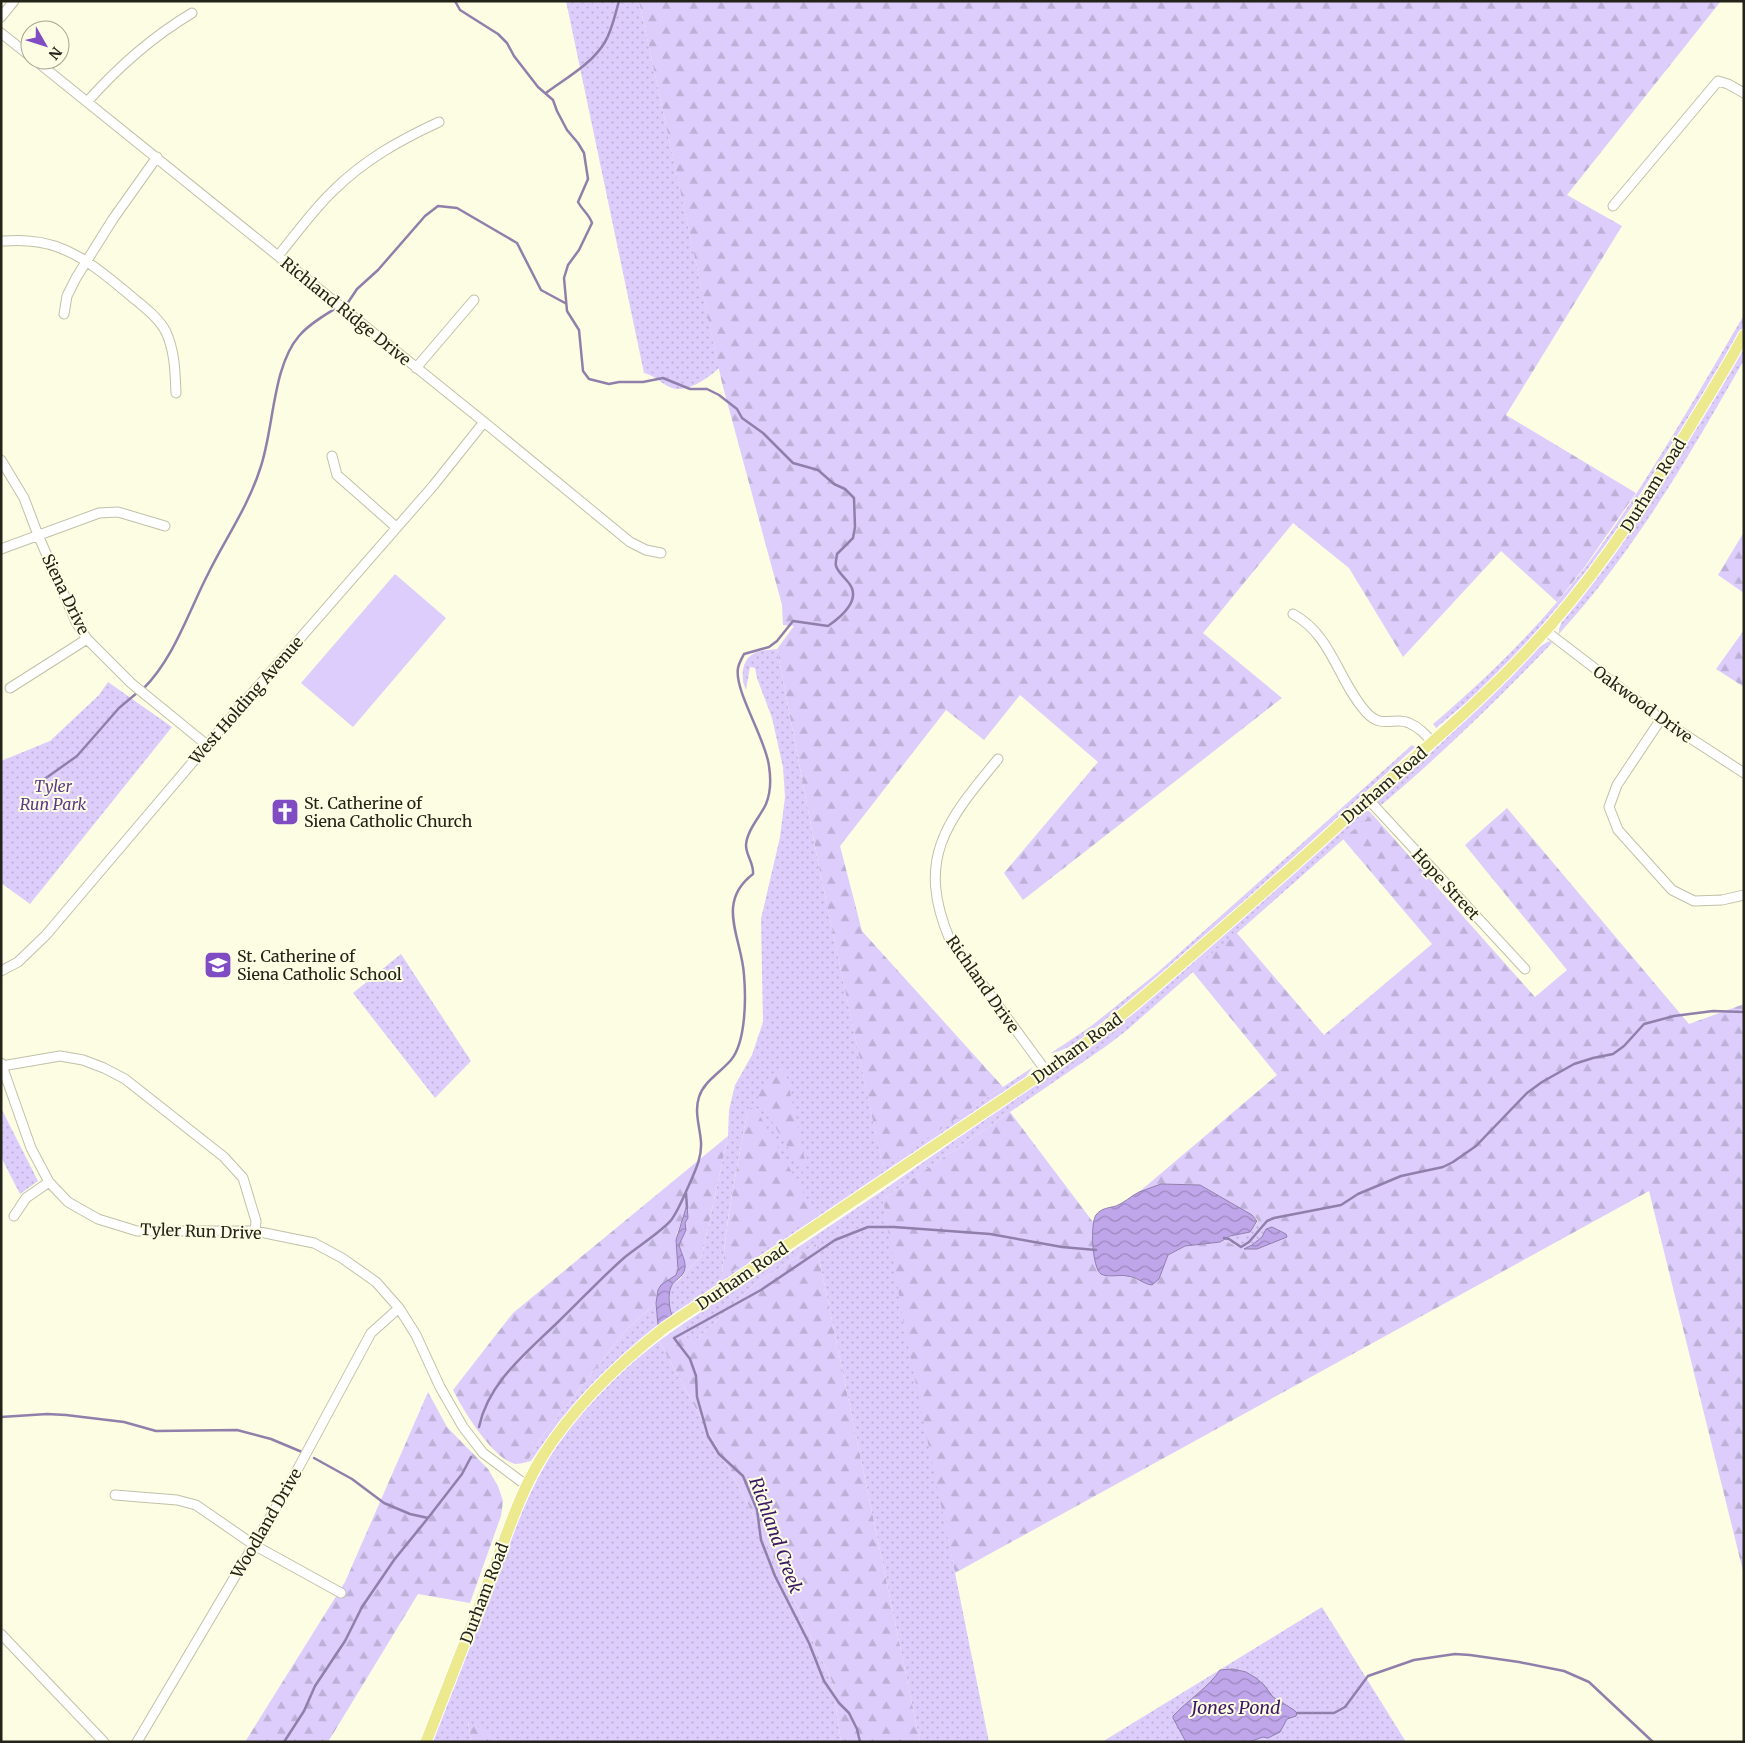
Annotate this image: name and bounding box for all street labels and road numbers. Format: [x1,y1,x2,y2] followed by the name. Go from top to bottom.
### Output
[277,252,415,370] street label: Richland Ridge Drive
[1616,434,1690,535] street label: Durham Road
[38,550,94,638] street label: Siena Drive
[184,632,307,769] street label: West Holding Avenue
[1589,661,1697,747] street label: Oakwood Drive
[1337,742,1431,828] street label: Durham Road
[1408,844,1485,924] street label: Hope Street
[942,932,1024,1036] street label: Richland Drive
[1028,1008,1126,1087] street label: Durham Road
[140,1219,262,1243] street label: Tyler Run Drive
[692,1238,792,1314] street label: Durham Road
[226,1464,306,1582] street label: Woodland Drive
[456,1539,513,1646] street label: Durham Road

